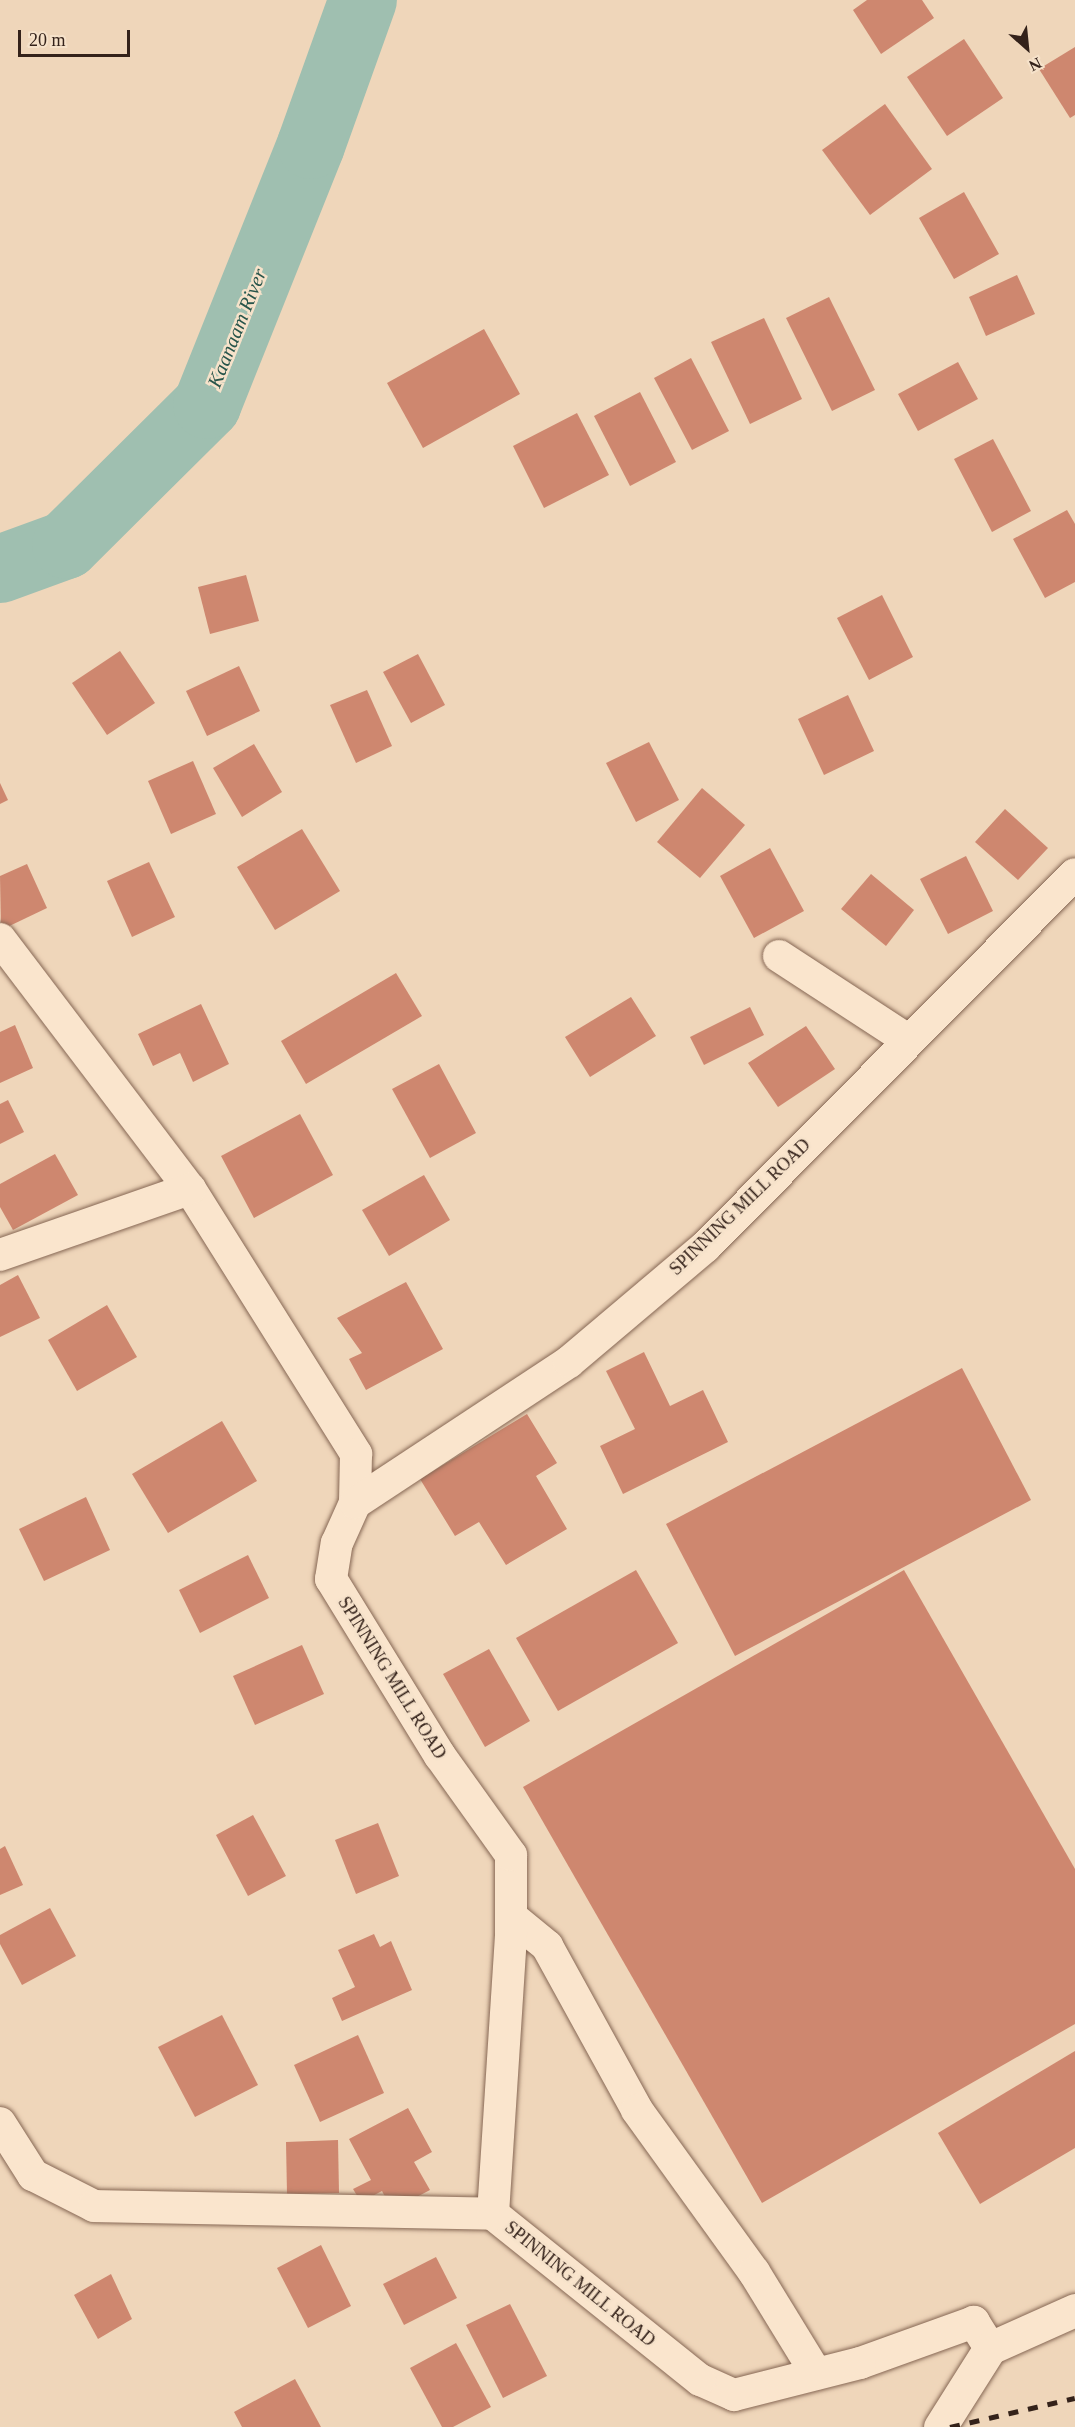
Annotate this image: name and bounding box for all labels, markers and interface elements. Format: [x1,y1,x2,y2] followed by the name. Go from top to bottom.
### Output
[21,18,134,56] scale bar
[997,18,1057,78] north arrow
[29,30,66,50] text: 20 m
[1026,54,1044,75] text: N
[202,265,272,391] water label: Kaanaam River
[665,1134,815,1280] street label: SPINNING MILL ROAD
[333,1593,451,1763] street label: SPINNING MILL ROAD
[500,2216,660,2352] street label: SPINNING MILL ROAD

